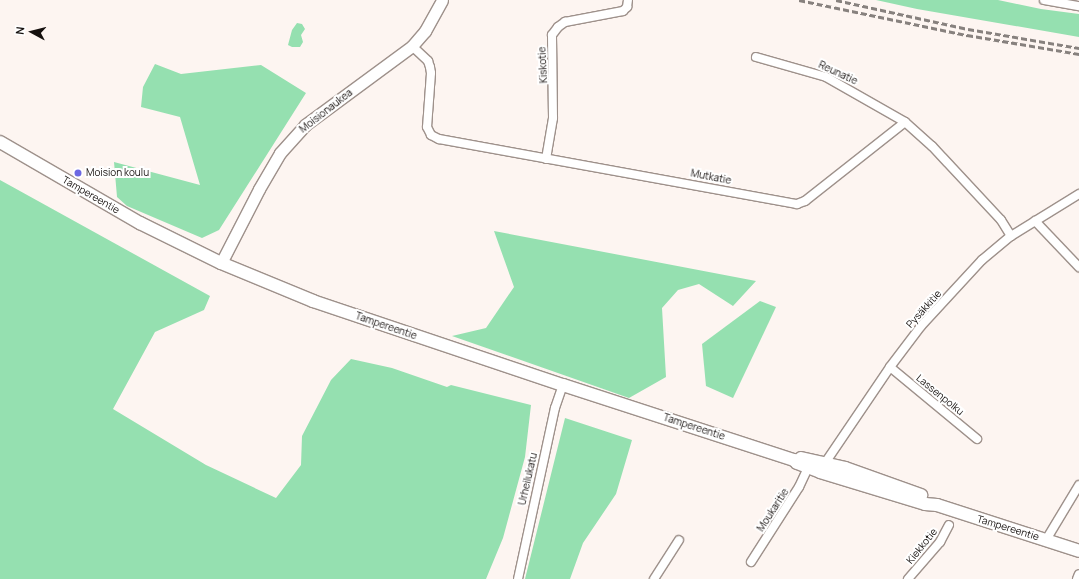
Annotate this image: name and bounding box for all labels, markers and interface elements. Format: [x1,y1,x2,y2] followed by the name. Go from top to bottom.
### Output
[12,12,52,52] north arrow
[12,26,28,35] text: N
[536,46,550,84] street label: Kiskotie
[817,59,859,87] street label: Reunatie
[297,87,355,135] street label: Moisionaukea
[86,167,149,179] place label: Moision koulu
[690,167,732,187] street label: Mutkatie
[73,168,83,178] marker: Moision koulu
[60,174,122,216] street label: Tampereentie
[904,288,944,330] street label: Pysäkkitie
[354,310,418,342] street label: Tampereentie
[914,372,966,418] street label: Lassenpolku
[662,411,726,443] street label: Tampereentie
[516,452,540,506] street label: Urheilukatu
[755,486,791,534] street label: Moukaritie
[976,513,1040,543] street label: Tampereentie
[904,526,940,566] street label: Kiekkotie

